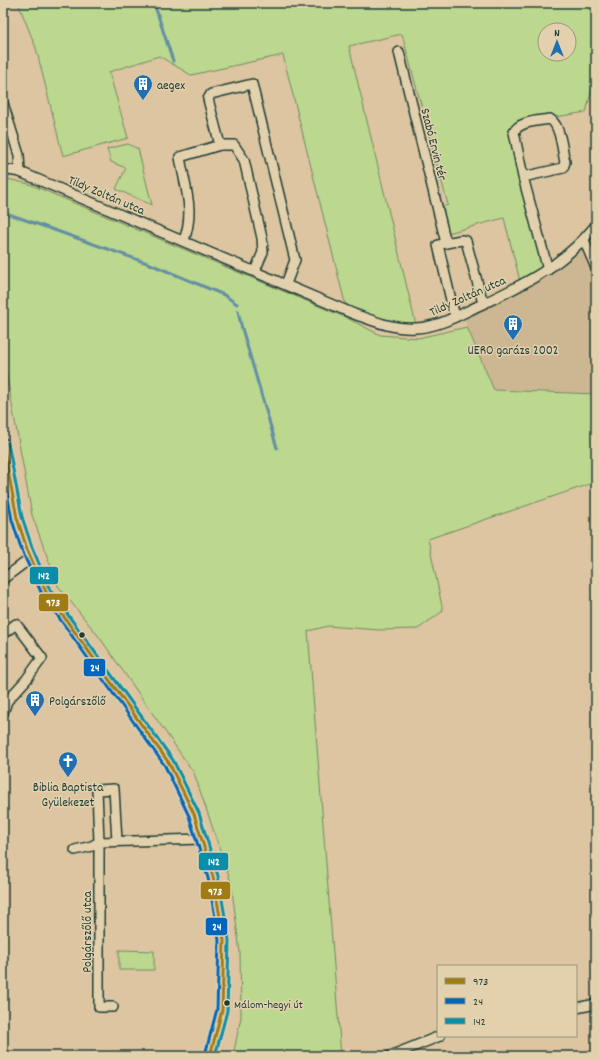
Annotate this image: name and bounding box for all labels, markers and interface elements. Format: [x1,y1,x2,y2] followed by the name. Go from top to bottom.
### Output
[537,22,577,62] north arrow
[554,26,560,42] text: N
[132,73,154,101] building icon: aegex
[157,77,185,96] place label: aegex
[414,106,451,183] street label: Szabó Ervin tér
[65,172,148,221] street label: Tildy Zoltán utca
[427,272,510,323] street label: Tildy Zoltán utca
[502,313,524,341] building icon: UERO garázs 2002
[468,342,558,361] place label: UERO garázs 2002
[29,566,59,585] line badge: 142
[38,569,50,585] text: 142
[38,593,69,612] line badge: 973
[46,596,60,612] text: 973
[77,630,87,640] unlabelled marker
[83,658,106,677] line badge: 24
[90,661,100,677] text: 24
[24,689,46,717] building icon: Polgárszőlő
[49,693,106,712] place label: Polgárszőlő
[57,750,79,778] church icon: Biblia Baptista Gyülekezet
[33,779,104,813] place label: Biblia Baptista Gyülekezet
[198,852,229,871] line badge: 142
[208,855,220,871] text: 142
[200,881,231,900] line badge: 973
[208,885,222,901] text: 973
[79,890,98,973] street label: Polgárszőlő utca
[205,917,228,936] line badge: 24
[212,920,222,936] text: 24
[437,965,577,1037] legend
[473,974,488,991] text: 973
[473,994,483,1011] text: 24
[234,997,304,1014] place label: Málom-hegyi út
[222,998,232,1008] marker: Málom-hegyi út
[473,1014,486,1031] text: 142

